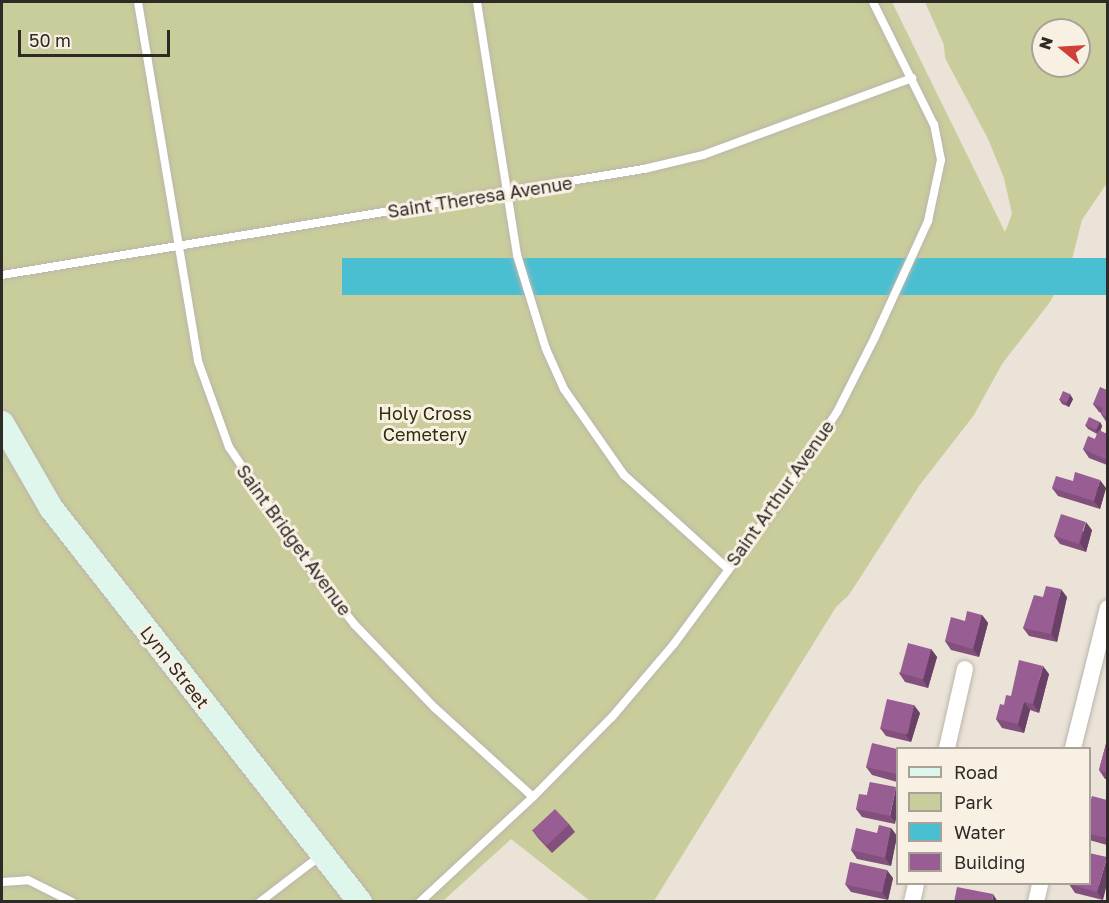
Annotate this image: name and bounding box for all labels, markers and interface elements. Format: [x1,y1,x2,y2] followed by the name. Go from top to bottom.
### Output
[21,18,172,56] scale bar
[1031,18,1091,78] north arrow
[29,29,71,51] text: 50 m
[1034,34,1057,52] text: N
[386,172,574,222] street label: Saint Theresa Avenue
[378,403,472,446] park label: Holy Cross Cemetery
[722,416,838,570] street label: Saint Arthur Avenue
[232,461,356,619] street label: Saint Bridget Avenue
[136,621,214,713] street label: Lynn Street
[896,747,1091,885] legend
[954,761,998,783] text: Road
[954,791,993,813] text: Park
[954,821,1005,843] text: Water
[954,851,1025,873] text: Building

